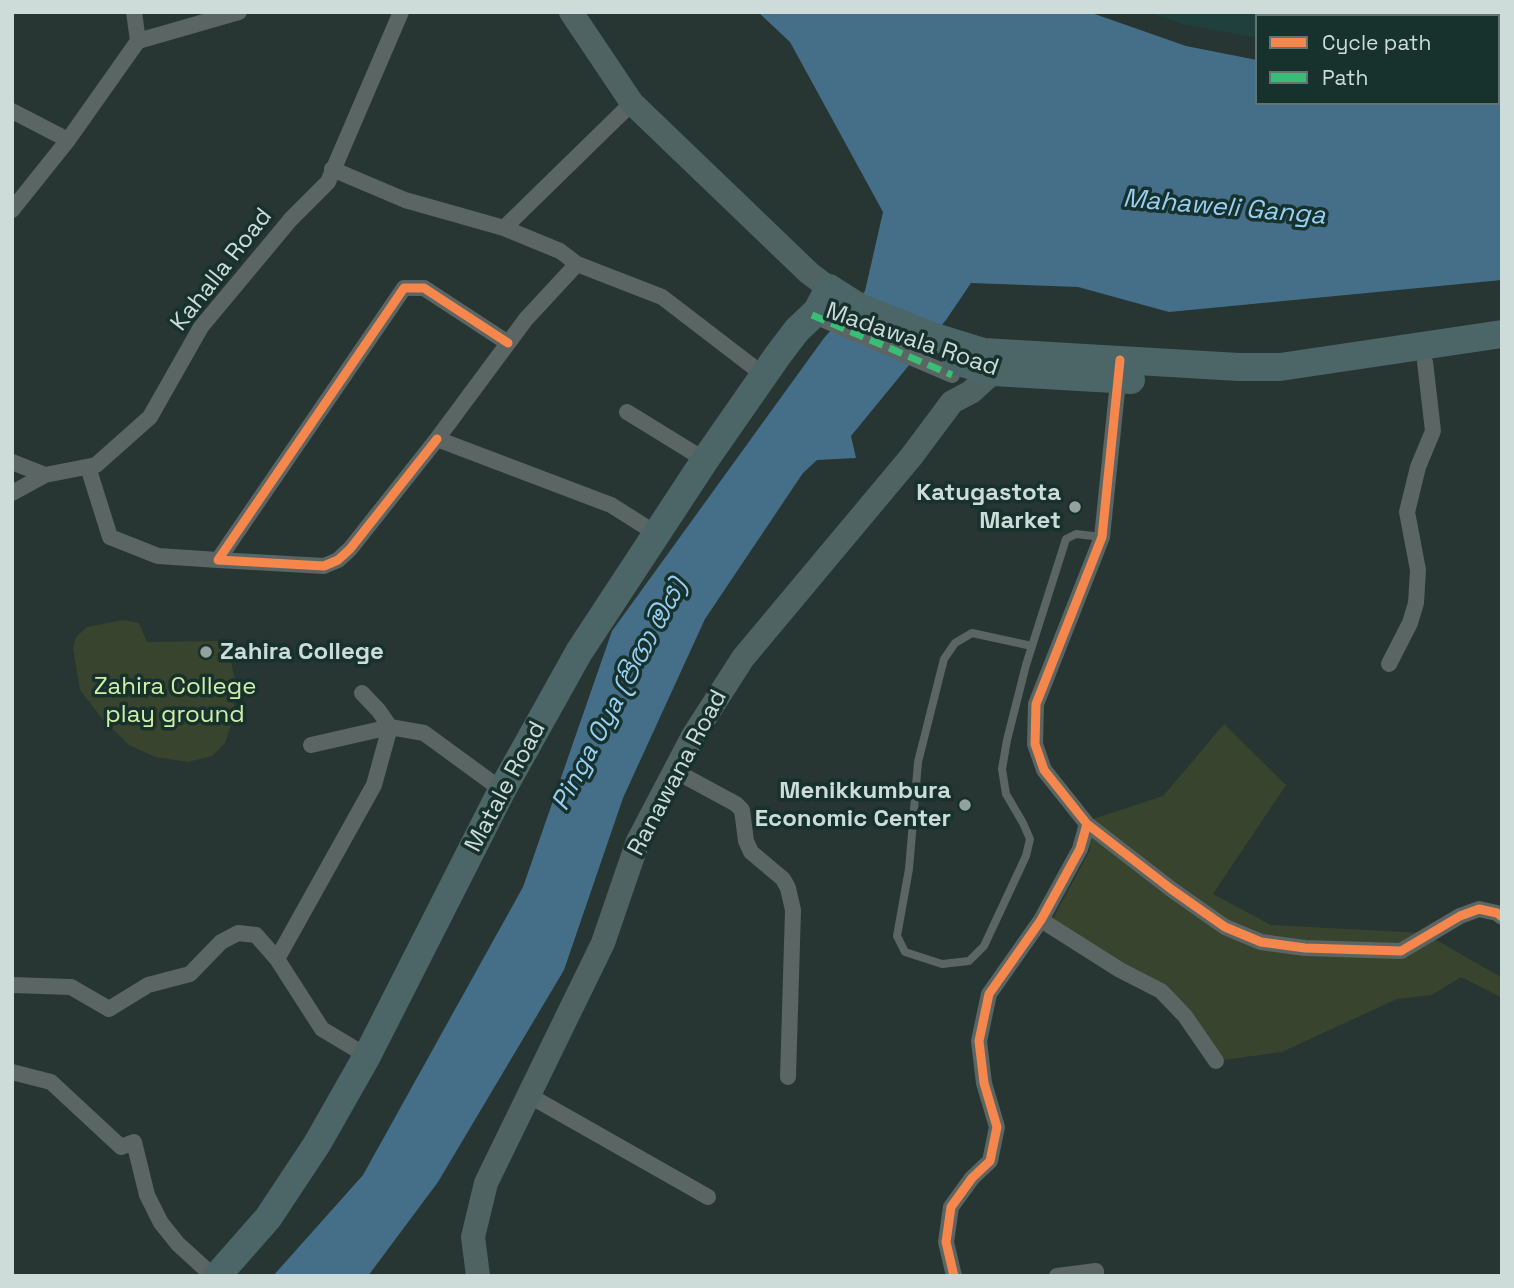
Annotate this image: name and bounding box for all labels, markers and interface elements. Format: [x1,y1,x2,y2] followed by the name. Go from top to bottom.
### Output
[1255,14,1500,105] legend
[1322,29,1431,56] text: Cycle path
[1322,64,1368,91] text: Path
[1121,184,1327,232] water label: Mahaweli Ganga
[165,203,279,337] street label: Kahalla Road
[822,297,1002,383] street label: Madawala Road
[916,479,1061,535] place label: Katugastota Market
[1067,499,1083,515] marker: Katugastota Market
[546,574,694,816] water label: Pinga Oya (පිඟා ඔය)
[220,638,384,666] place label: Zahira College
[198,644,214,660] marker: Zahira College
[94,673,256,729] park label: Zahira College play ground
[622,685,734,861] street label: Ranawana Road
[460,717,552,857] street label: Matale Road
[755,777,951,833] place label: Menikkumbura Economic Center
[957,797,973,813] marker: Menikkumbura Economic Center

